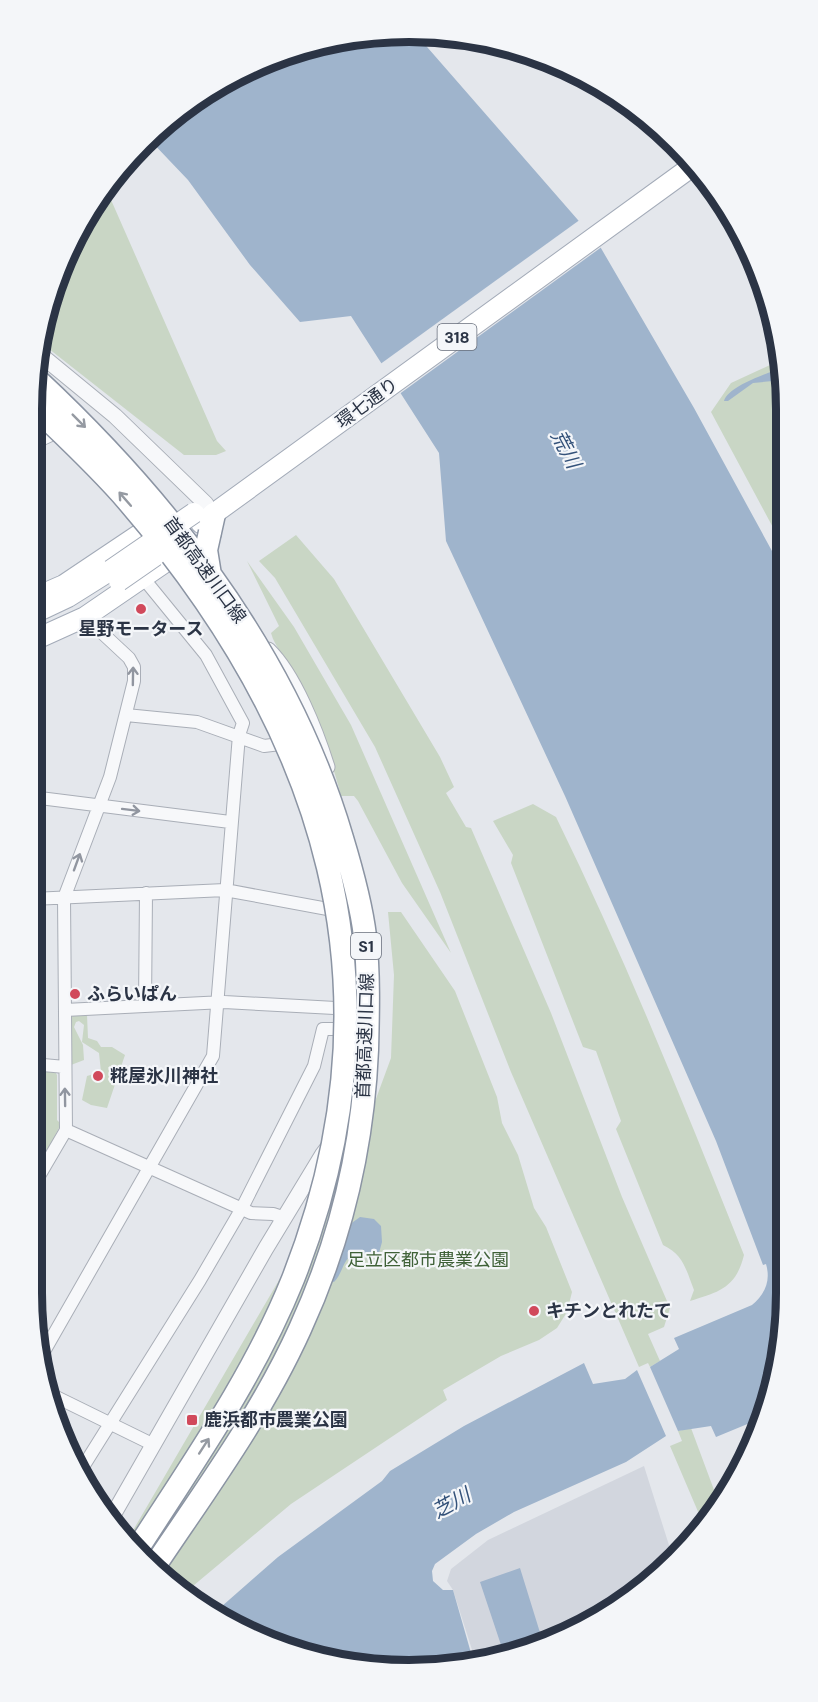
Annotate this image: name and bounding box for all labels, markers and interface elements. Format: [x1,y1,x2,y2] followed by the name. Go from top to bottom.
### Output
[438,324,476,350] road number: 318
[331,372,403,434] street label: 環七通り
[72,413,87,428] one-way arrow
[545,425,588,475] water label: 荒川
[118,491,132,506] one-way arrow
[158,512,252,628] street label: 首都高速川口線
[134,602,148,616] marker: 星野モータース
[78,617,204,641] place label: 星野モータース
[127,667,139,687] one-way arrow
[121,804,141,815] one-way arrow
[72,853,83,872] one-way arrow
[351,933,381,959] road number: S1
[351,973,379,1099] street label: 首都高速川口線
[87,982,177,1006] place label: ふらいぱん
[68,987,82,1001] marker: ふらいぱん
[110,1064,218,1088] place label: 糀屋氷川神社
[91,1069,105,1083] marker: 糀屋氷川神社
[60,1087,71,1107] one-way arrow
[347,1248,509,1272] park label: 足立区都市農業公園
[546,1299,672,1323] place label: キチンとれたて
[527,1304,541,1318] marker: キチンとれたて
[204,1408,348,1432] place label: 鹿浜都市農業公園
[185,1413,199,1427] marker: 鹿浜都市農業公園
[198,1438,210,1455] one-way arrow
[427,1481,477,1524] water label: 芝川

